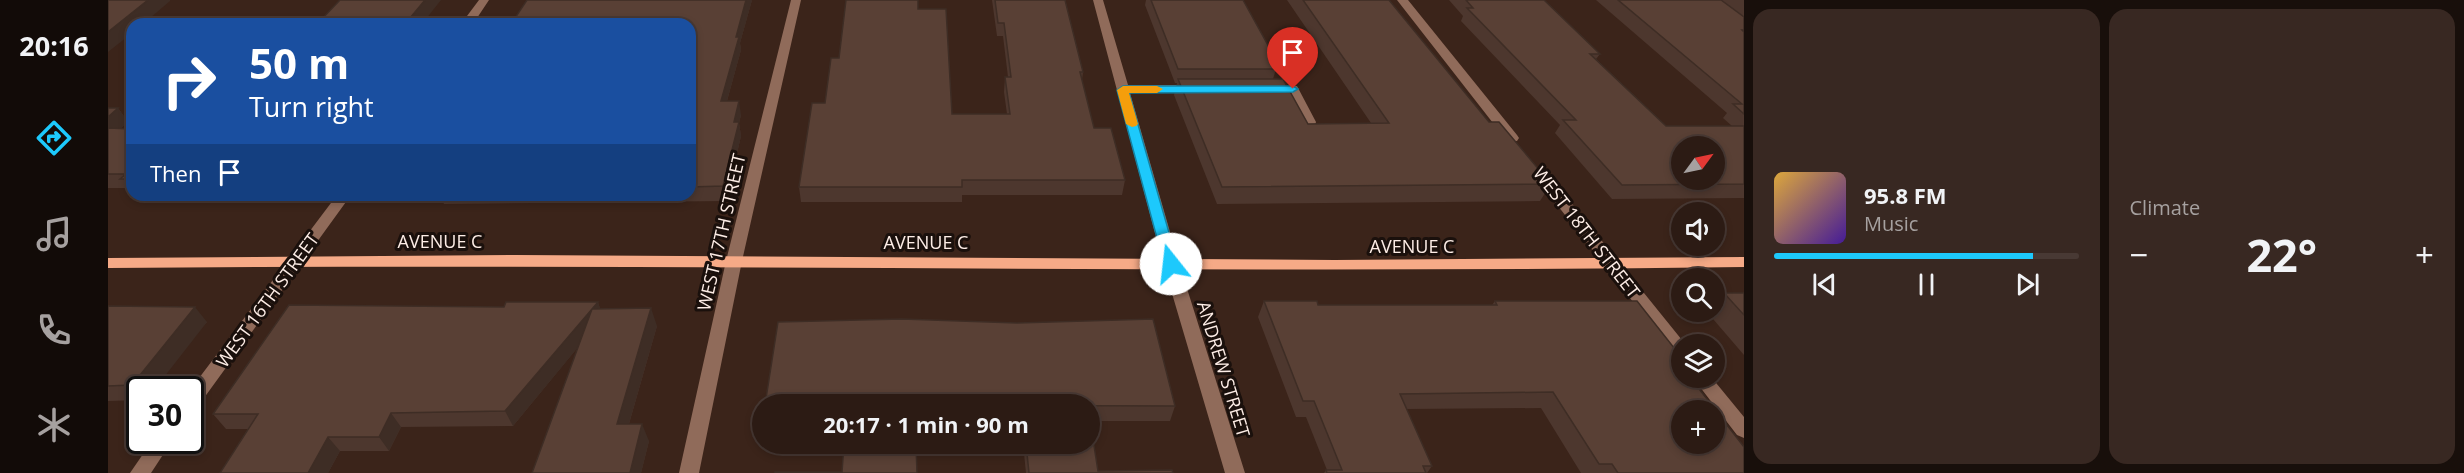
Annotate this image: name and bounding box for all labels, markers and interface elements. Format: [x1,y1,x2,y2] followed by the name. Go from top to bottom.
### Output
[19,27,89,64] text: 20:16
[1267,27,1318,89] pin
[249,34,349,91] text: 50 m
[1276,36,1309,69] icon: arrive
[150,42,228,120] icon: right
[249,88,374,125] text: Turn right
[33,117,75,159] icon: directions
[1671,136,1725,190] north arrow
[1671,136,1725,454] map controls
[691,151,751,313] street label: WEST 17TH STREET
[213,156,246,189] icon: arrive
[150,158,201,188] text: Then
[1528,161,1646,303] street label: WEST 18TH STREET
[1864,180,1947,210] text: 95.8 FM
[2130,194,2200,221] text: Climate
[1671,202,1725,256] button: sound
[1864,210,1918,237] text: Music
[33,213,75,255] icon: music
[2246,224,2317,285] text: 22°
[210,228,324,372] street label: WEST 16TH STREET
[398,229,482,253] street label: AVENUE C
[884,230,968,254] street label: AVENUE C
[1139,232,1203,296] position arrow
[2130,232,2148,277] text: −
[2415,232,2434,277] text: +
[1370,234,1454,258] street label: AVENUE C
[1671,268,1725,322] button: search
[1808,268,1841,301] icon: previous
[1910,268,1943,301] icon: pause
[2011,268,2044,301] icon: next
[1192,298,1256,440] street label: ANDREW STREET
[33,309,75,351] icon: phone
[1671,334,1725,388] button: layers
[126,376,204,454] speed limit sign: 30
[1671,400,1725,454] button: +
[33,404,75,446] icon: climate
[823,409,1029,439] text: 20:17 · 1 min · 90 m

